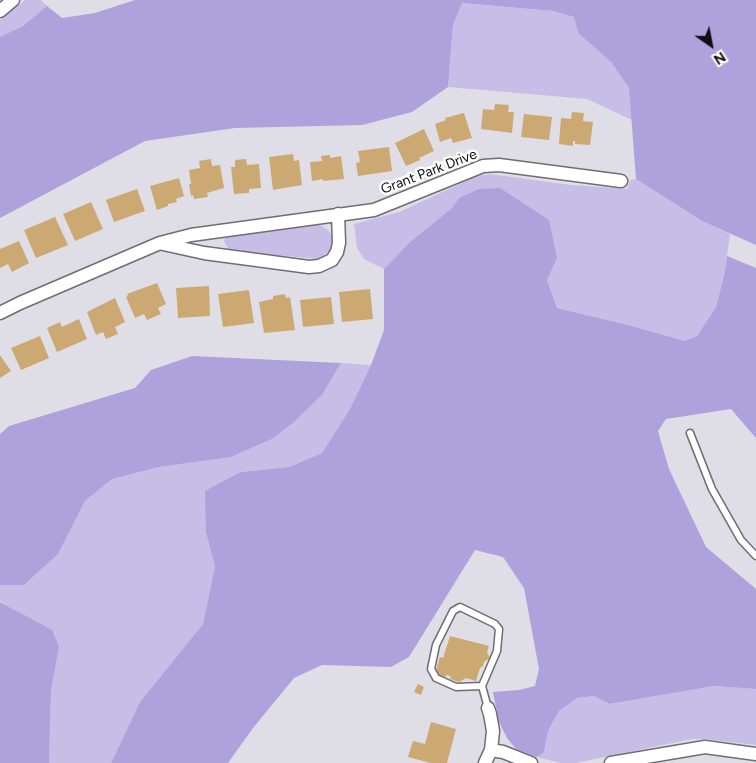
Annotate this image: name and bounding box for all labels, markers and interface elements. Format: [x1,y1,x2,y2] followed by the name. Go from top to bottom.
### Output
[686,20,736,70] north arrow
[710,48,729,68] text: N
[379,146,479,198] street label: Grant Park Drive

